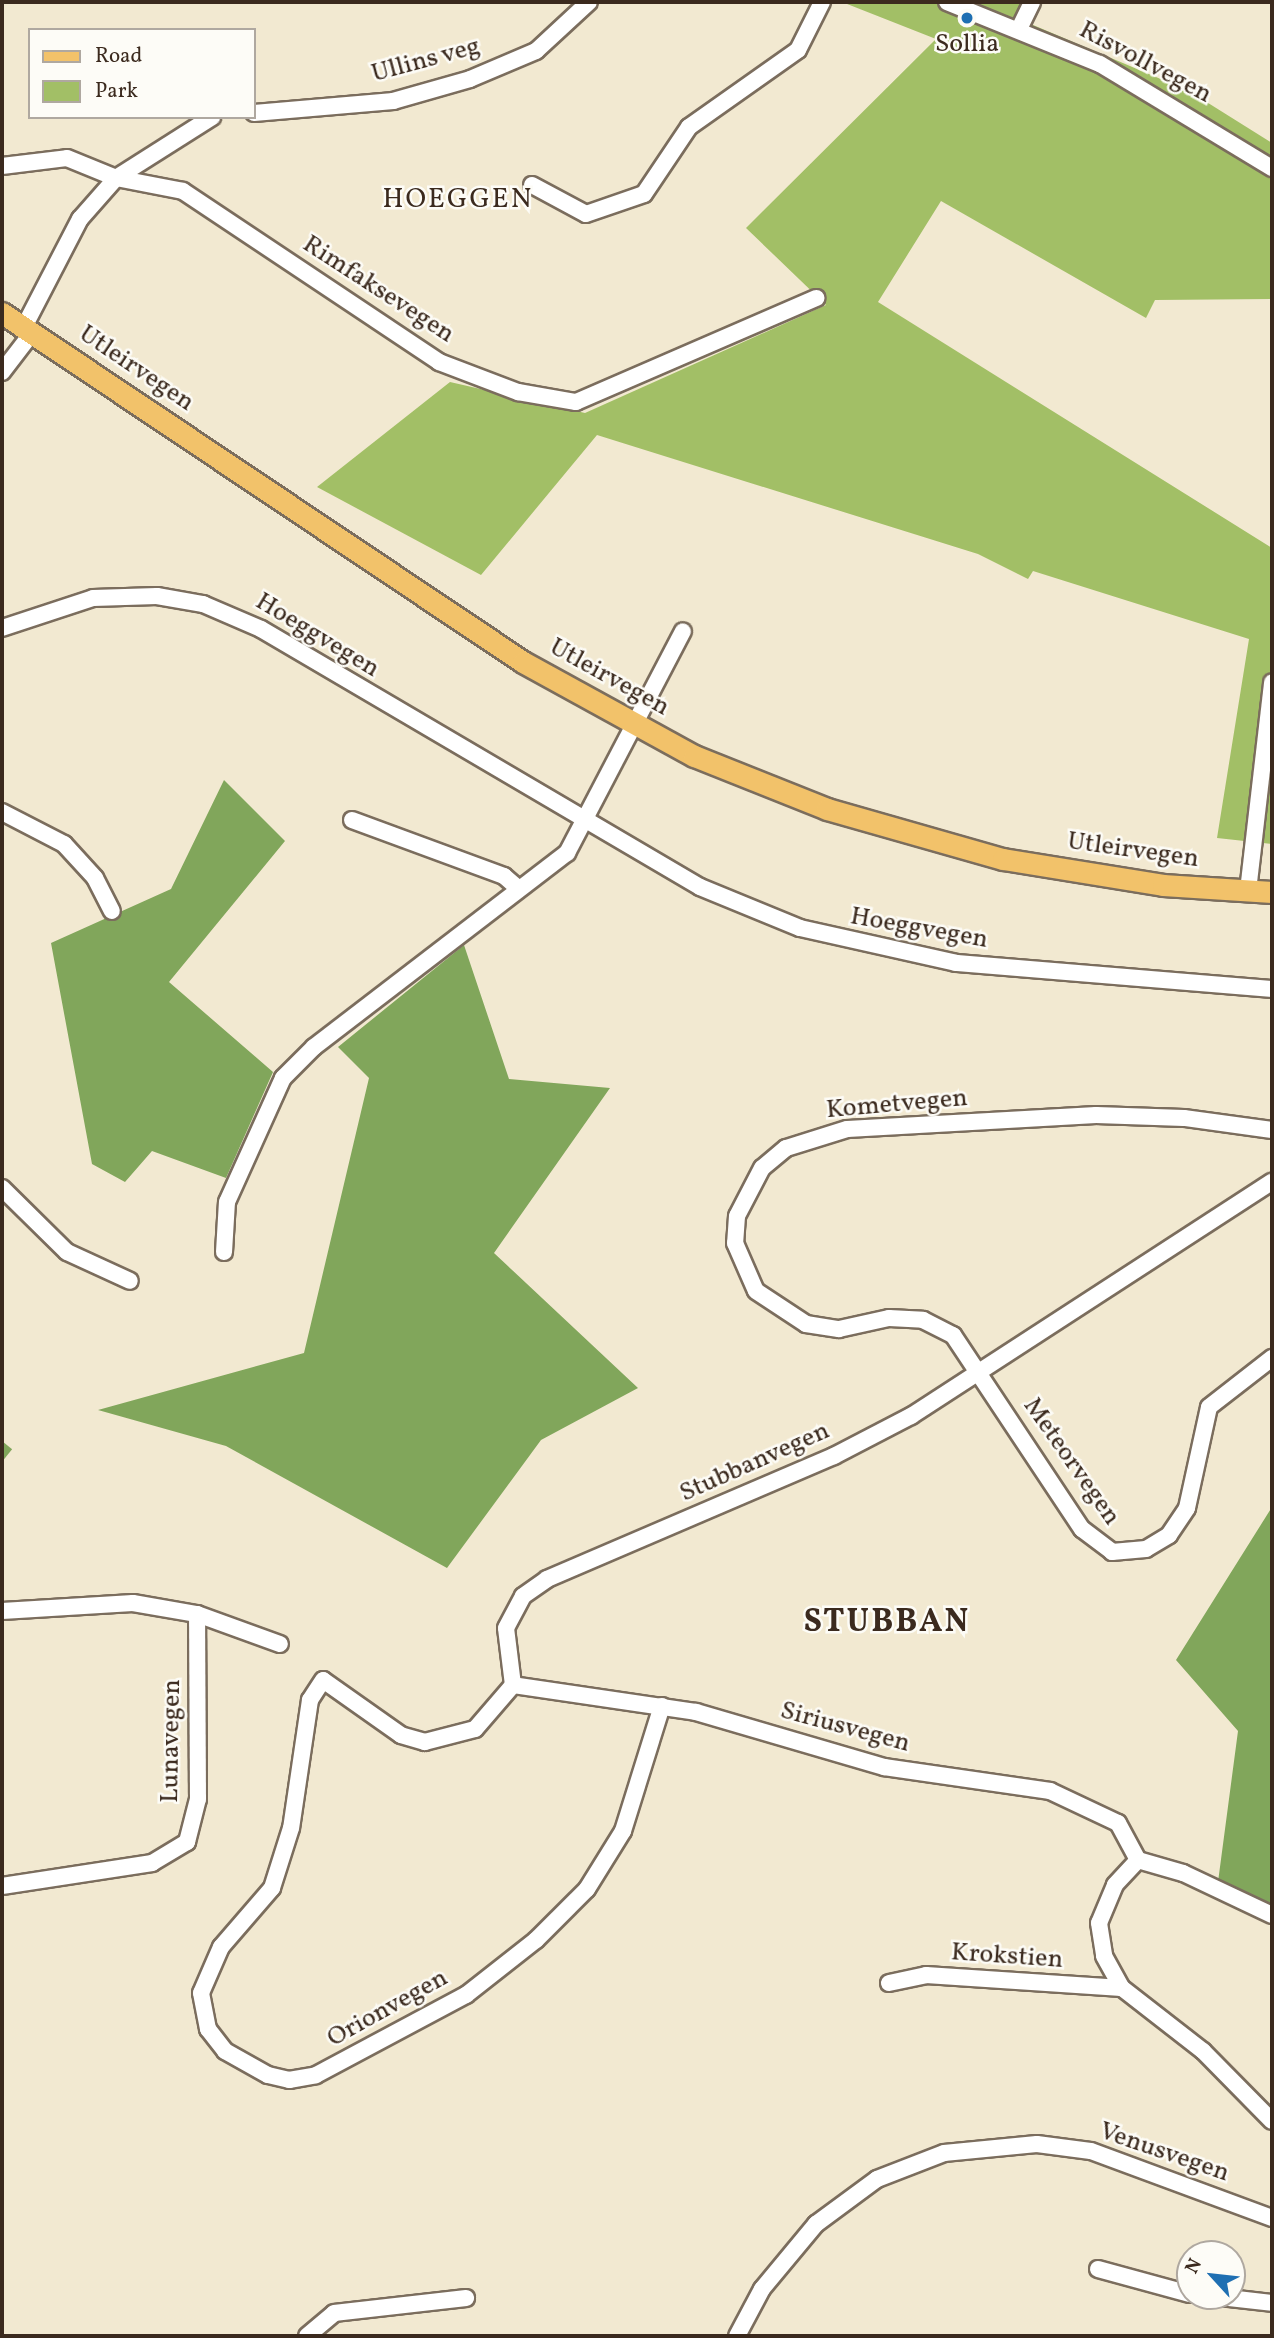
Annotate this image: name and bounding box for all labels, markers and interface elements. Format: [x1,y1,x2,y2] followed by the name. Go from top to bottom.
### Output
[959,10,975,26] marker: Sollia
[1073,15,1217,111] street label: Risvollvegen
[28,28,256,119] legend
[935,29,999,61] place label: Sollia
[368,31,484,91] street label: Ullins veg
[95,42,142,71] text: Road
[95,77,138,106] text: Park
[383,183,533,217] district label: HOEGGEN
[296,229,460,351] street label: Rimfaksevegen
[72,319,200,419] street label: Utleirvegen
[249,587,385,685] street label: Hoeggvegen
[544,632,674,724] street label: Utleirvegen
[1065,826,1201,876] street label: Utleirvegen
[848,902,990,956] street label: Hoeggvegen
[825,1083,969,1127] street label: Kometvegen
[1016,1392,1126,1532] street label: Meteorvegen
[675,1416,835,1510] street label: Stubbanvegen
[804,1604,970,1644] district label: STUBBAN
[155,1679,189,1803] street label: Lunavegen
[777,1696,913,1760] street label: Siriusvegen
[950,1938,1064,1976] street label: Krokstien
[322,1963,454,2055] street label: Orionvegen
[1095,2116,1233,2190] street label: Venusvegen
[1176,2240,1246,2310] north arrow
[1179,2254,1209,2278] text: N

